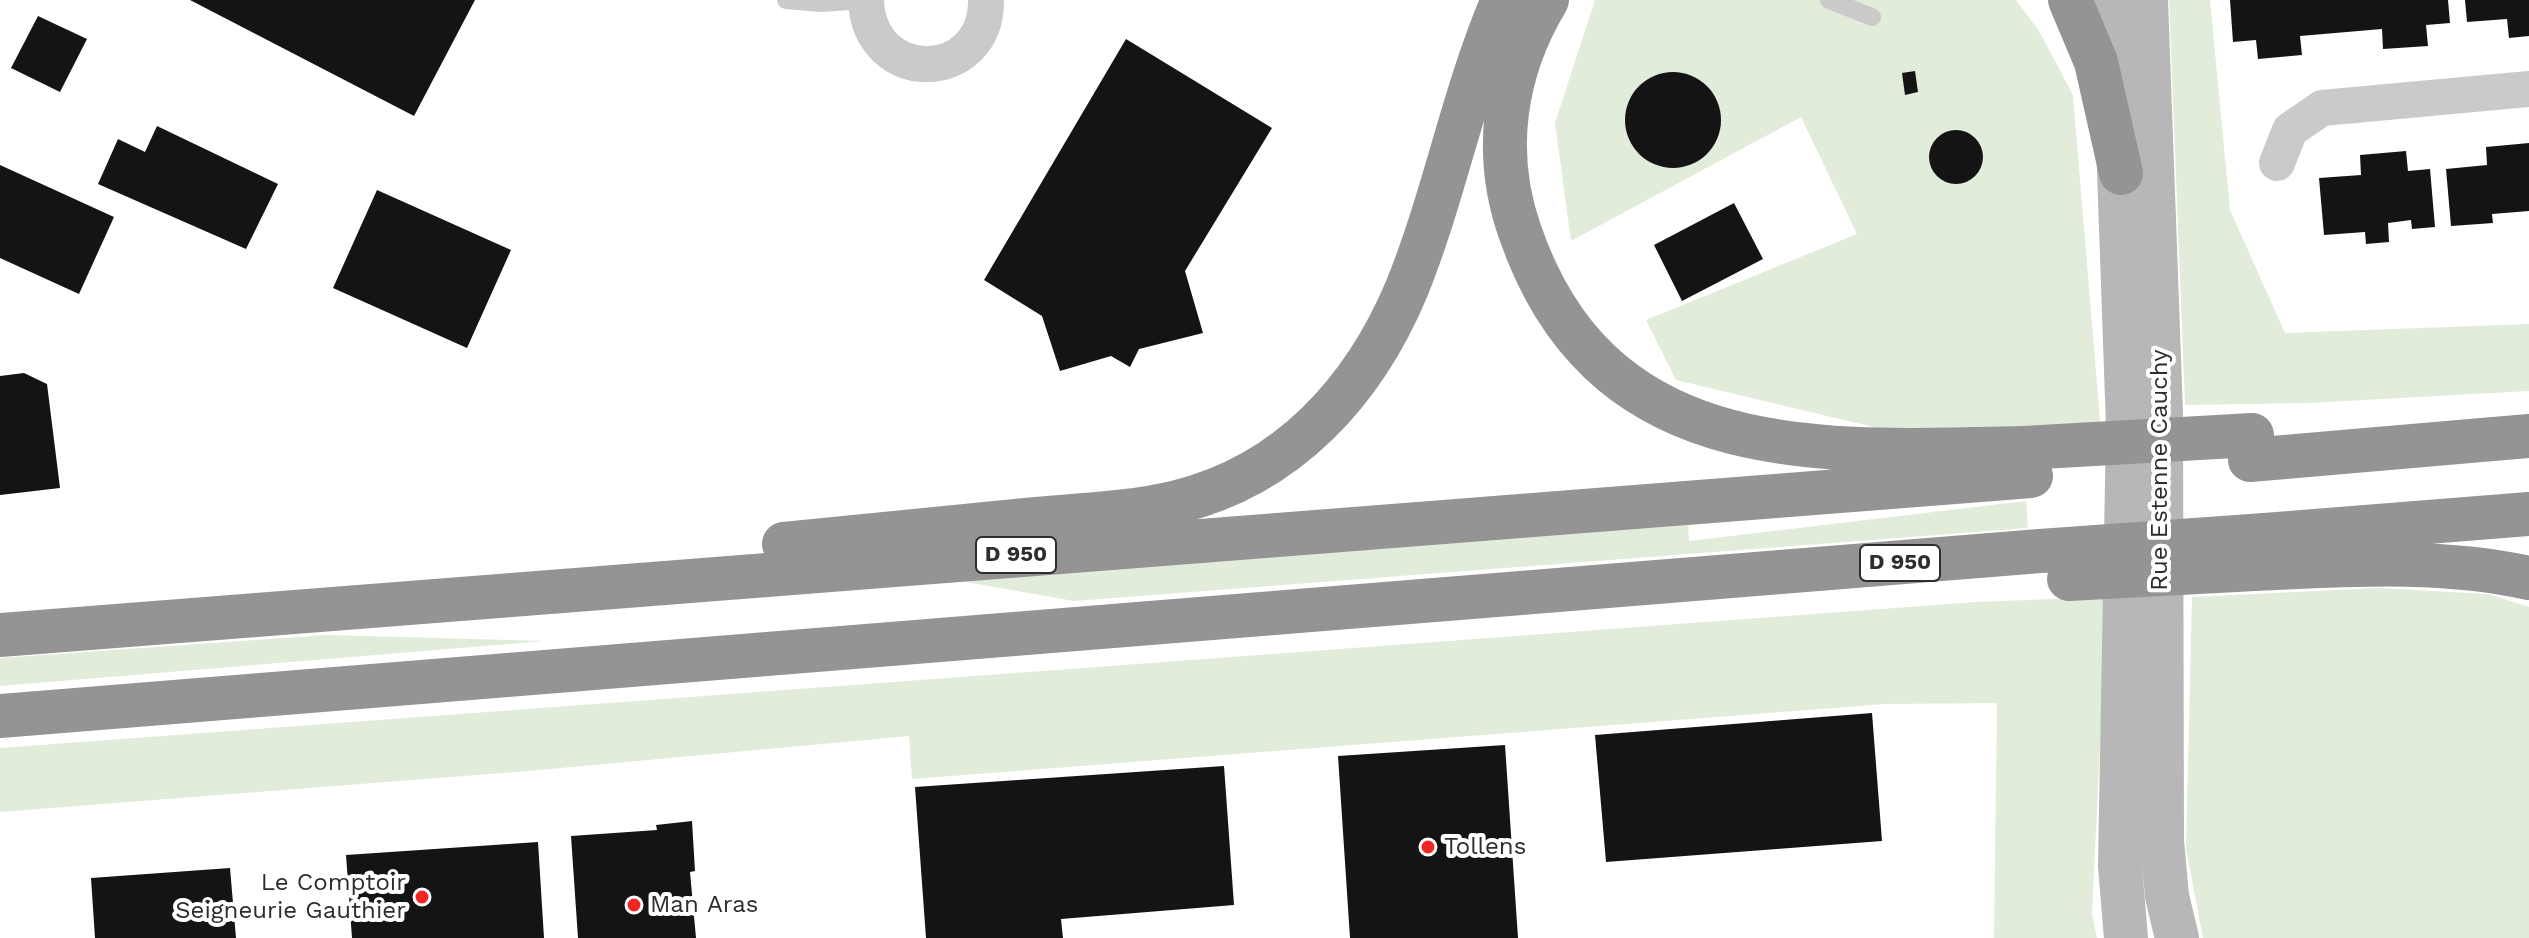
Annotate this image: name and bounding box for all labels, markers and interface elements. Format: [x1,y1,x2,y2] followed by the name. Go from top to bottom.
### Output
[2146,349,2174,591] street label: Rue Estenne Cauchy
[976,537,1056,573] road number: D 950
[1860,545,1940,581] road number: D 950
[1444,833,1526,861] place label: Tollens
[1419,838,1437,856] marker: Tollens
[175,869,406,925] place label: Le Comptoir Seigneurie Gauthier
[413,888,431,906] marker: Le Comptoir Seigneurie Gauthier
[650,891,759,919] place label: Man Aras
[625,896,643,914] marker: Man Aras

